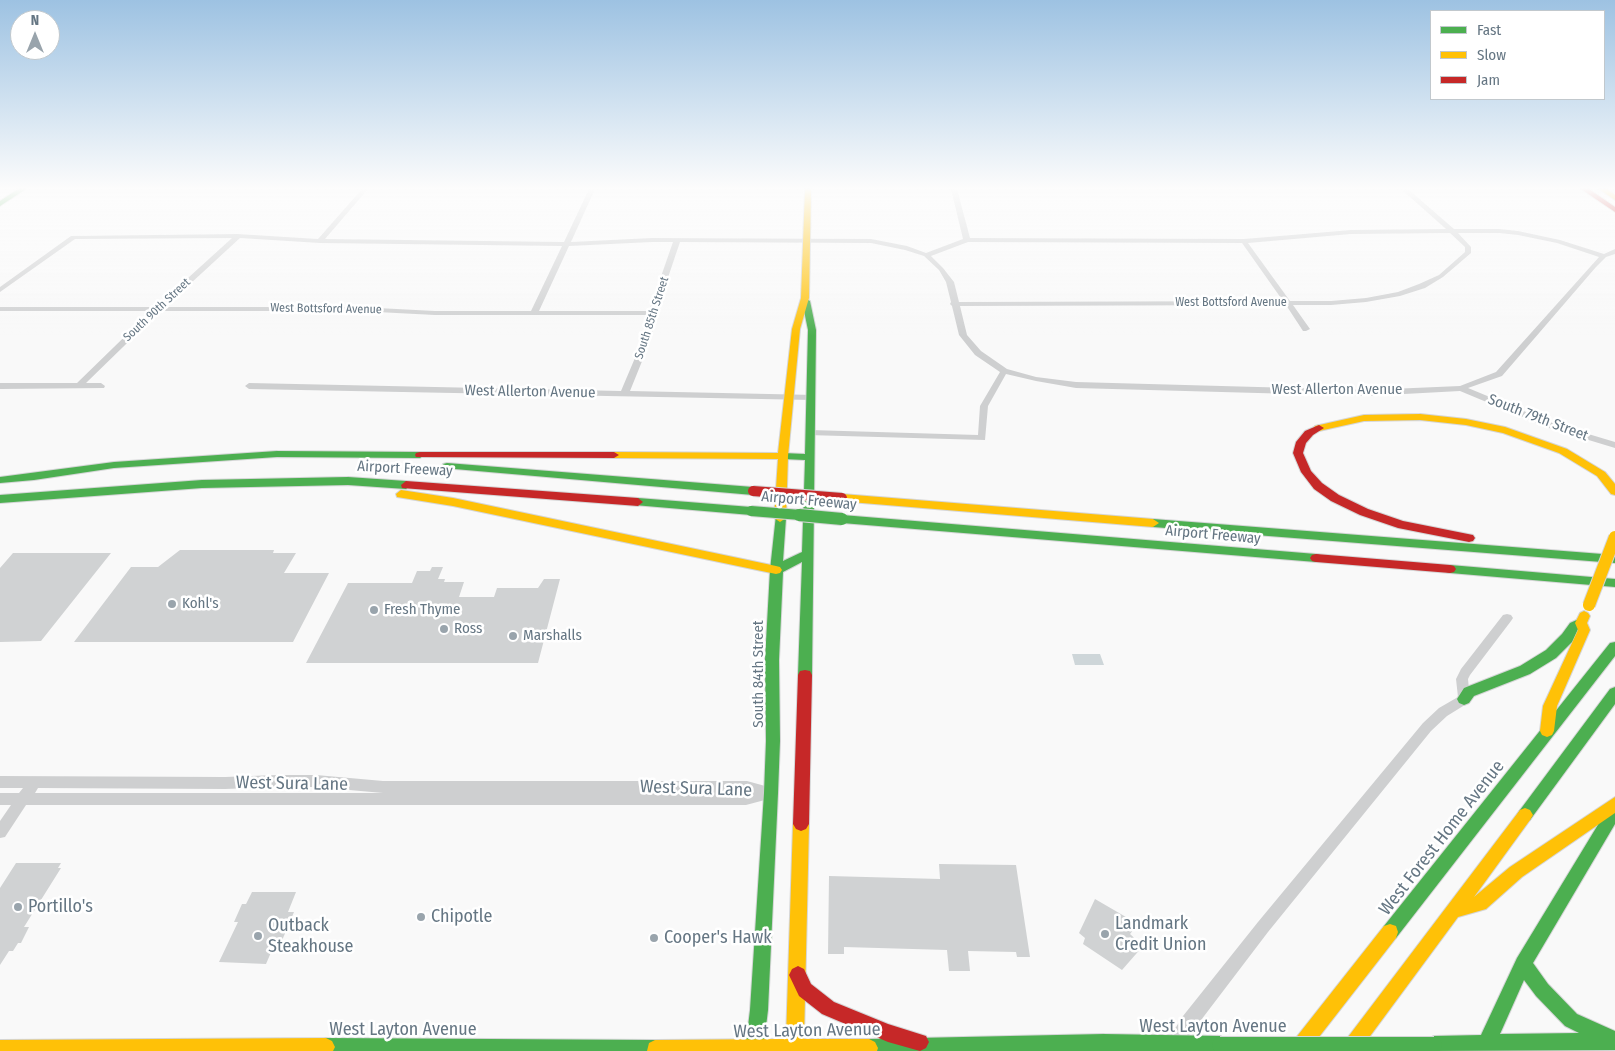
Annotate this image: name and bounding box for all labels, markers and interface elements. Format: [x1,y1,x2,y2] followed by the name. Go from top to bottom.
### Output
[10,10,60,60] north arrow
[1430,10,1605,100] legend
[31,12,39,29] text: N
[1477,21,1501,39] text: Fast
[1477,46,1506,64] text: Slow
[1477,71,1500,89] text: Jam
[121,275,193,345] street label: South 90th Street
[632,275,672,361] street label: South 85th Street
[1175,296,1287,310] street label: West Bottsford Avenue
[270,301,382,317] street label: West Bottsford Avenue
[1272,381,1402,399] street label: West Allerton Avenue
[464,382,596,402] street label: West Allerton Avenue
[1485,391,1591,445] street label: South 79th Street
[357,458,453,480] street label: Airport Freeway
[761,488,857,514] street label: Airport Freeway
[1165,522,1261,548] street label: Airport Freeway
[182,595,219,613] place label: Kohl's
[166,598,178,610] marker: Kohl's
[384,601,460,619] place label: Fresh Thyme
[368,604,380,616] marker: Fresh Thyme
[454,620,482,638] place label: Ross
[750,620,768,728] street label: South 84th Street
[438,623,450,635] marker: Ross
[523,627,582,645] place label: Marshalls
[507,630,519,642] marker: Marshalls
[1375,756,1509,920] street label: West Forest Home Avenue
[236,772,348,796] street label: West Sura Lane
[640,776,752,802] street label: West Sura Lane
[28,896,93,918] place label: Portillo's
[12,901,24,913] marker: Portillo's
[431,906,492,928] place label: Chipotle
[415,911,427,923] marker: Chipotle
[1115,913,1206,956] place label: Landmark Credit Union
[268,915,353,958] place label: Outback Steakhouse
[664,927,772,949] place label: Cooper's Hawk
[1099,928,1111,940] marker: Landmark Credit Union
[252,930,264,942] marker: Outback Steakhouse
[648,932,660,944] marker: Cooper's Hawk
[1139,1016,1287,1038] street label: West Layton Avenue
[329,1019,477,1041] street label: West Layton Avenue
[733,1019,881,1043] street label: West Layton Avenue

